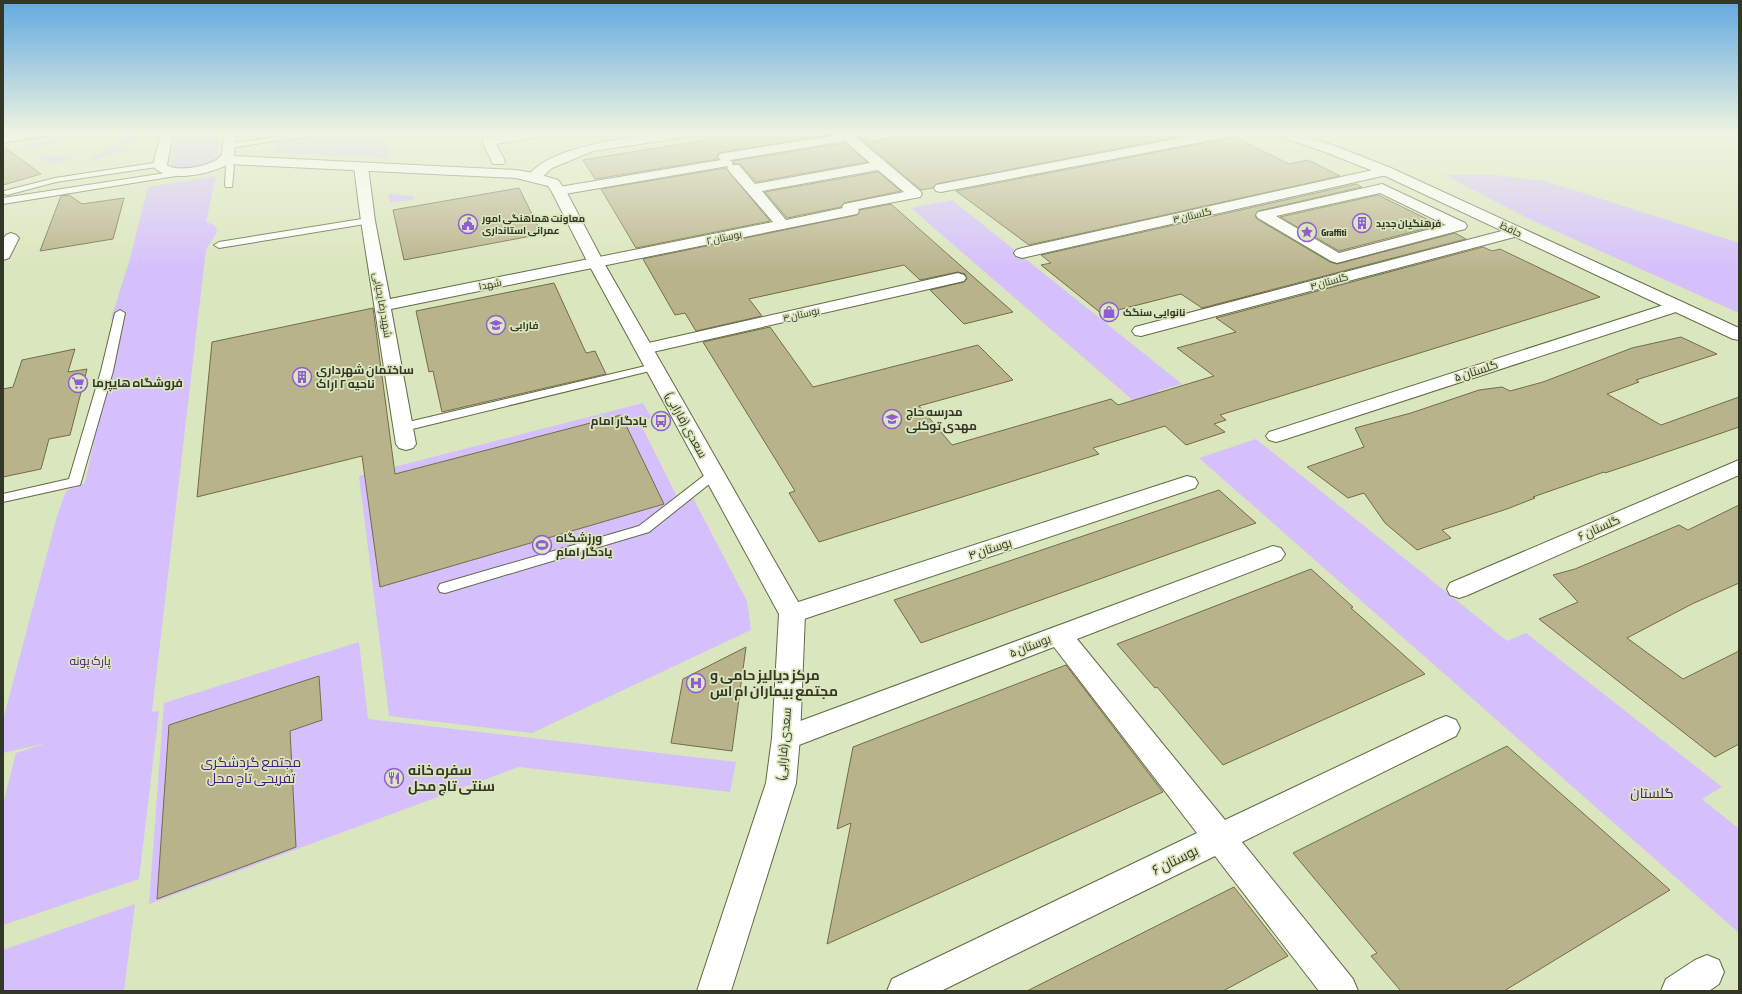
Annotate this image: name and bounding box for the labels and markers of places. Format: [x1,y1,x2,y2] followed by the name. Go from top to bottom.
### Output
[1351,212,1373,234] building icon: فرهنگیان جدید
[457,213,479,235] public building icon: معاونت هماهنگی امور عمرانی استانداری
[481,213,585,237] place label: معاونت هماهنگی امور عمرانی استانداری
[1376,218,1441,230] place label: فرهنگیان جدید
[1296,221,1318,243] place icon: Graffiti
[1321,227,1347,238] place label: Graffiti
[1098,301,1120,323] shop icon: نانوایی سنگک
[1123,307,1185,319] place label: نانوایی سنگک
[485,314,507,336] school or university icon: فارابی
[510,320,539,332] place label: فارابی
[316,363,414,392] place label: ساختمان شهرداری ناحیه ۲ اراک
[291,366,313,388] building icon: ساختمان شهرداری ناحیه ۲ اراک
[67,372,89,394] supermarket icon: فروشگاه هایپرما
[92,376,183,392] place label: فروشگاه هایپرما
[906,405,977,434] place label: مدرسه حاج مهدی توکلی
[881,408,903,430] school or university icon: مدرسه حاج مهدی توکلی
[650,410,672,432] bus stop icon: یادگار امام
[591,414,648,429] place label: یادگار امام
[556,531,613,560] place label: ورزشگاه یادگار امام
[531,534,553,556] sports icon: ورزشگاه یادگار امام
[710,667,838,701] place label: مرکز دیالیز حامی و مجتمع بیماران ام اس
[685,672,707,694] hospital icon: مرکز دیالیز حامی و مجتمع بیماران ام اس
[408,762,495,796] place label: سفره خانه سنتی تاج محل
[383,767,405,789] restaurant icon: سفره خانه سنتی تاج محل

